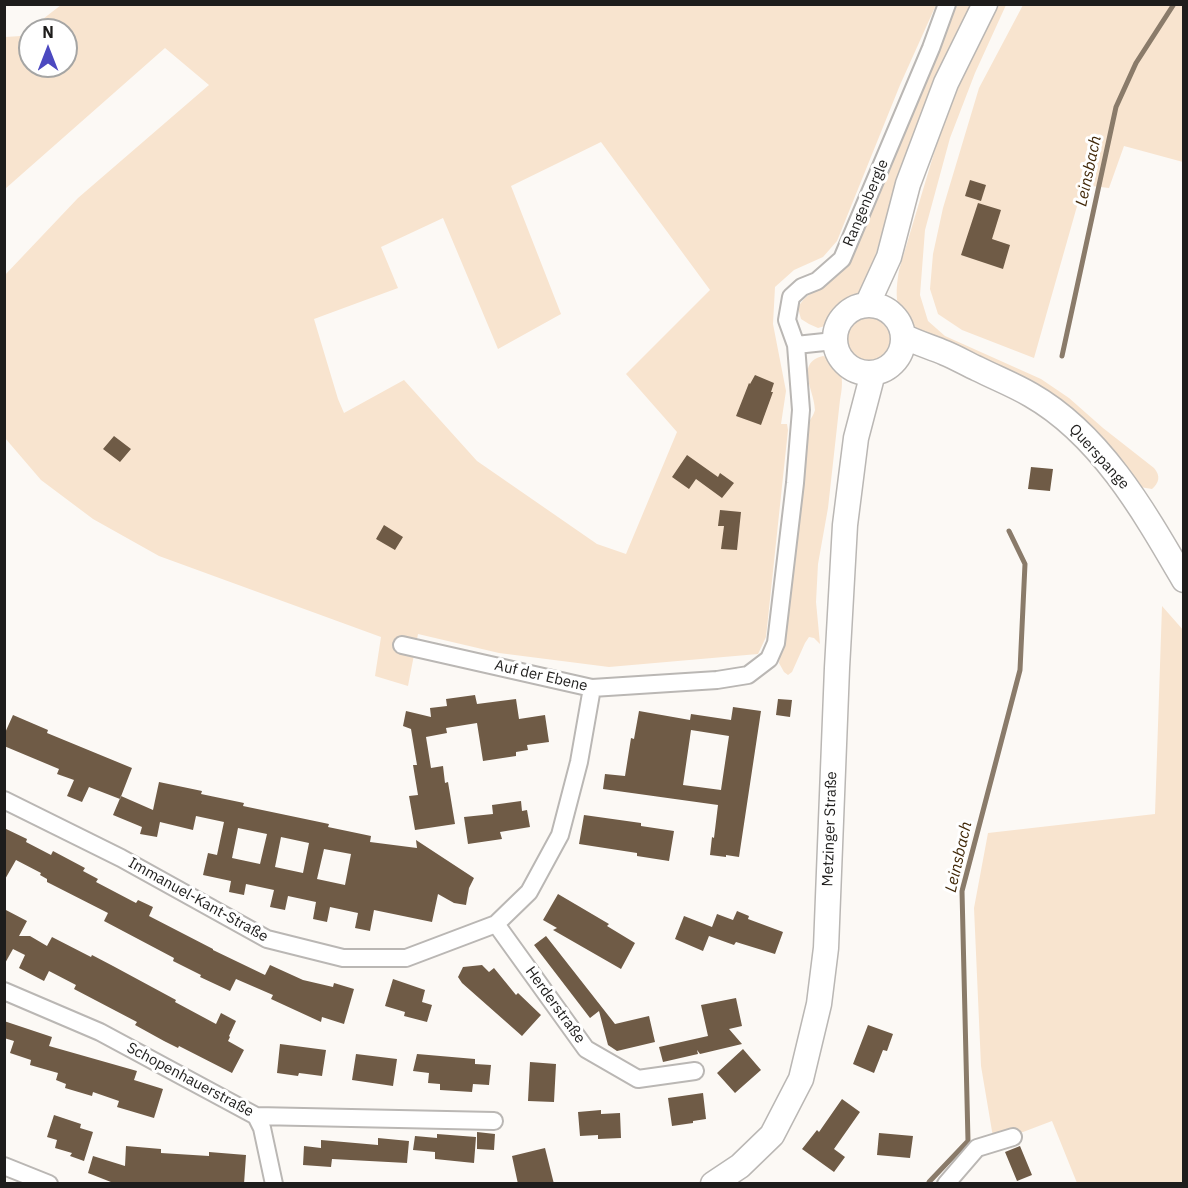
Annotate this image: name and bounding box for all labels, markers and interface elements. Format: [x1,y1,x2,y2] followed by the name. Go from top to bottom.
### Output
[18,18,78,78] north arrow
[42,22,54,42] text: N
[1072,134,1106,208] water label: Leinsbach
[840,157,892,249] street label: Rangenbergle
[1065,421,1133,493] street label: Querspange
[493,657,589,695] street label: Auf der Ebene
[819,771,841,887] street label: Metzinger Straße
[942,820,976,894] water label: Leinsbach
[125,854,271,946] street label: Immanuel-Kant-Straße
[521,963,589,1047] street label: Herderstraße
[123,1039,257,1121] street label: Schopenhauerstraße

